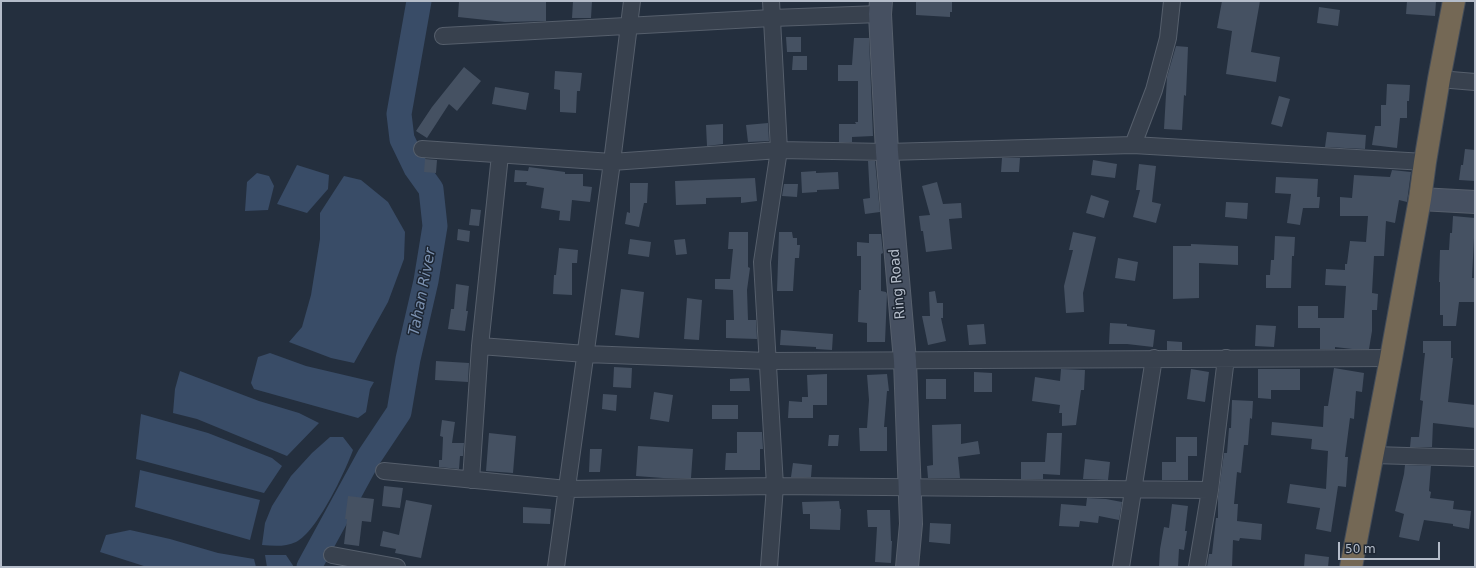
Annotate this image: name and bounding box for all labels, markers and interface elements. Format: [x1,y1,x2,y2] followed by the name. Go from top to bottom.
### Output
[406,247,440,337] water label: Tahan River
[887,248,909,320] street label: Ring Road
[1340,534,1442,560] scale bar
[1345,542,1376,556] text: 50 m

